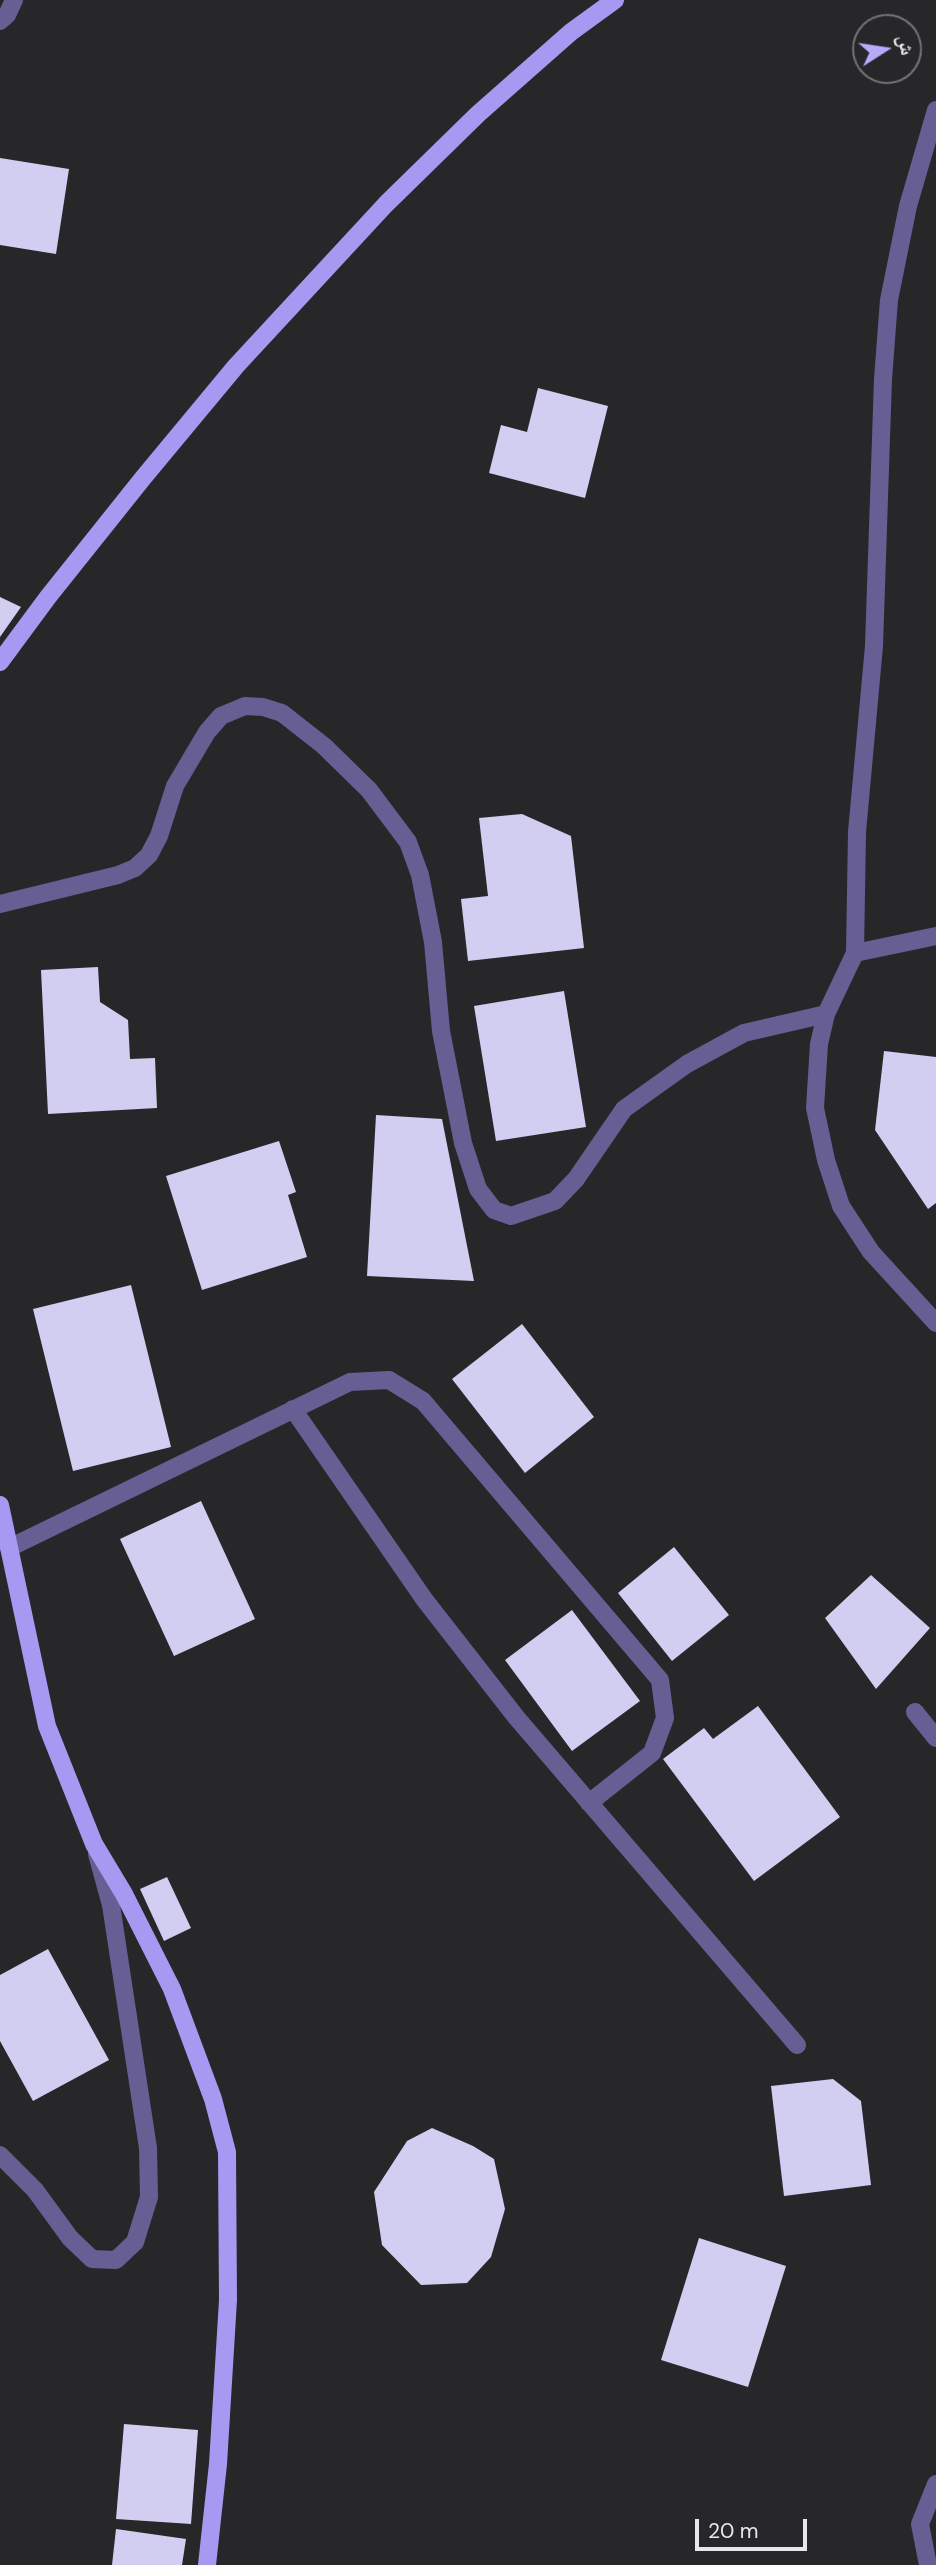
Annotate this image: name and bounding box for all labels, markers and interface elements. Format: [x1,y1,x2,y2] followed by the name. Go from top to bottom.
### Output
[852,14,922,84] north arrow
[892,32,920,57] text: ش
[698,2506,810,2550] scale bar
[708,2517,759,2545] text: 20 m

